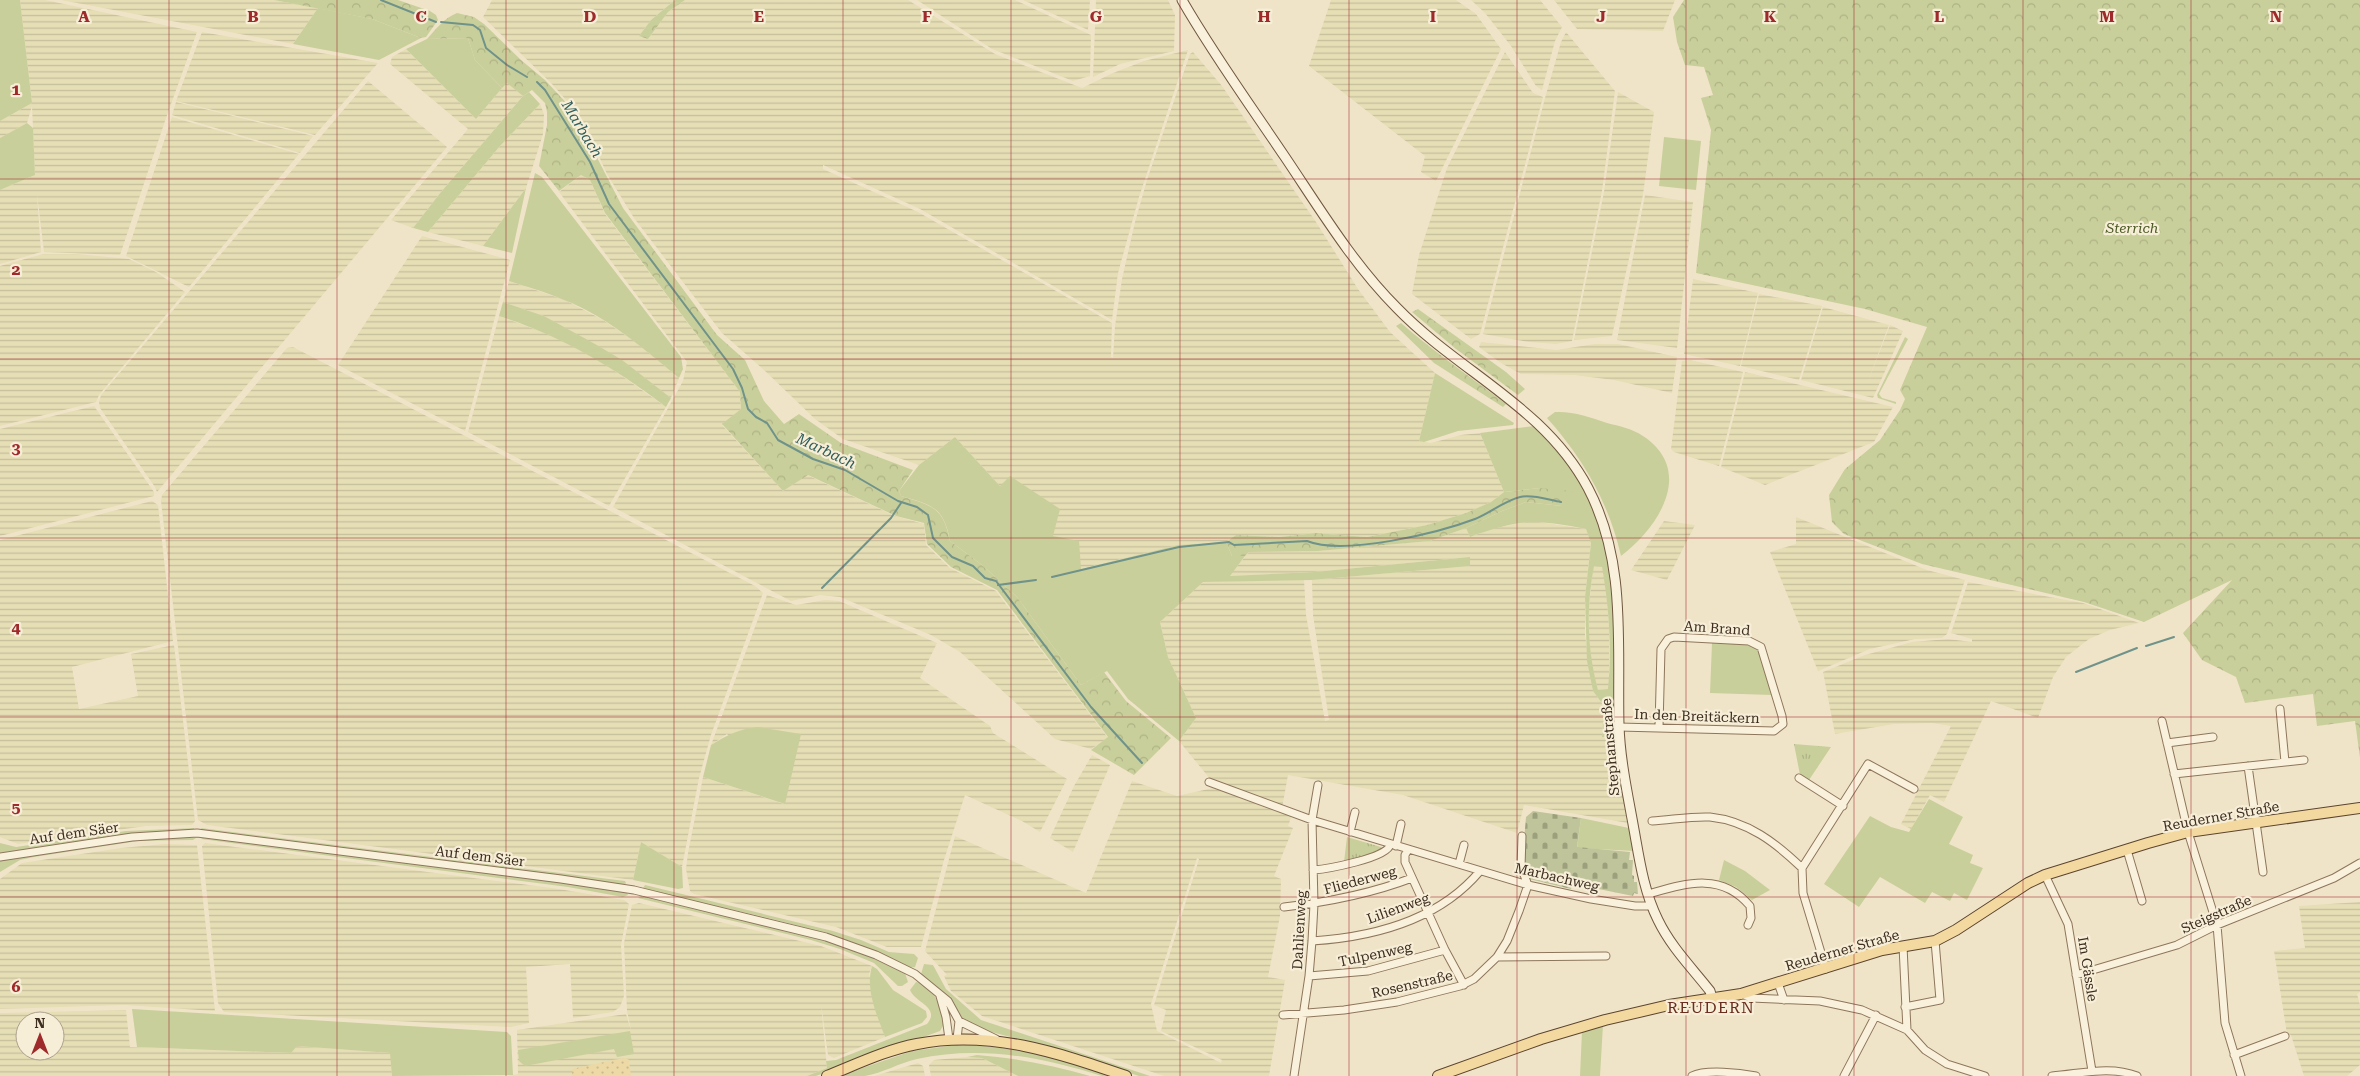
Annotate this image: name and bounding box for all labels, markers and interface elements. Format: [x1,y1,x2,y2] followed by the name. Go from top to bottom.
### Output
[78,7,90,26] text: A
[247,7,259,26] text: B
[415,7,427,26] text: C
[584,7,597,26] text: D
[754,7,764,26] text: E
[922,7,932,26] text: F
[1090,7,1103,26] text: G
[1257,7,1271,26] text: H
[1430,7,1436,26] text: I
[1596,7,1606,26] text: J
[1764,7,1777,26] text: K
[1934,7,1944,26] text: L
[2099,7,2115,26] text: M
[2270,7,2282,26] text: N
[12,80,21,99] text: 1
[557,96,606,161] water label: Marbach
[2105,220,2159,236] park label: Sterrich
[12,260,21,279] text: 2
[792,429,859,473] water label: Marbach
[12,439,21,458] text: 3
[12,618,21,637] text: 4
[1683,618,1751,638] street label: Am Brand
[1598,697,1622,796] street label: Stephanstraße
[1634,706,1760,726] street label: In den Breitäckern
[12,798,21,817] text: 5
[2162,798,2281,834] street label: Reuderner Straße
[28,819,120,847] street label: Auf dem Säer
[434,843,526,869] street label: Auf dem Säer
[1513,859,1601,895] street label: Marbachweg
[1322,863,1398,897] street label: Fliederweg
[1365,889,1431,927] street label: Lilienweg
[1289,890,1309,970] street label: Dahlienweg
[2178,891,2254,937] street label: Steigstraße
[1783,926,1901,974] street label: Reuderner Straße
[2075,935,2101,1003] street label: Im Gässle
[1337,938,1413,970] street label: Tulpenweg
[1370,967,1454,1001] street label: Rosenstraße
[12,977,21,996] text: 6
[1667,998,1755,1017] district label: REUDERN
[15,1011,65,1061] north arrow
[35,1015,46,1031] text: N

